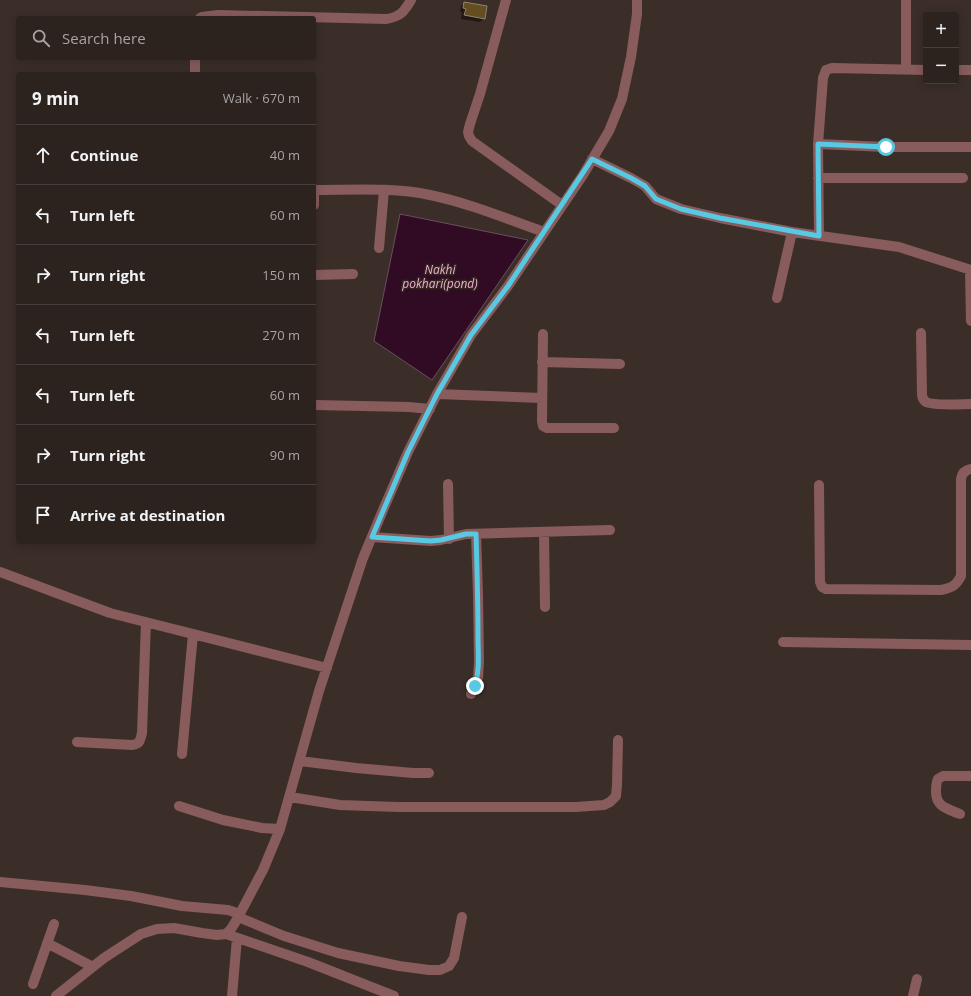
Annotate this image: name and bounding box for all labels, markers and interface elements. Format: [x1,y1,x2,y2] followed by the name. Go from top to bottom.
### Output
[923,12,959,84] map controls
[923,12,959,48] button: +
[16,16,316,60] search box
[30,27,52,49] icon: search
[62,28,146,48] text: Search here
[923,48,959,84] button: −
[32,87,79,110] text: 9 min
[223,89,300,107] text: Walk · 670 m
[877,138,895,156] route start
[32,144,54,166] icon: ahead
[70,145,138,165] text: Continue
[270,146,300,164] text: 40 m
[32,204,54,226] icon: left
[70,205,135,225] text: Turn left
[270,206,300,224] text: 60 m
[401,261,478,292] water label: Nakhi pokhari(pond)
[32,264,54,286] icon: right
[70,265,145,285] text: Turn right
[262,266,300,284] text: 150 m
[32,324,54,346] icon: left
[70,325,135,345] text: Turn left
[262,326,300,344] text: 270 m
[32,384,54,406] icon: left
[70,385,135,405] text: Turn left
[270,386,300,404] text: 60 m
[32,444,54,466] icon: right
[70,445,145,465] text: Turn right
[270,446,300,464] text: 90 m
[32,504,54,526] icon: arrive
[70,505,225,525] text: Arrive at destination
[466,677,484,695] route end

